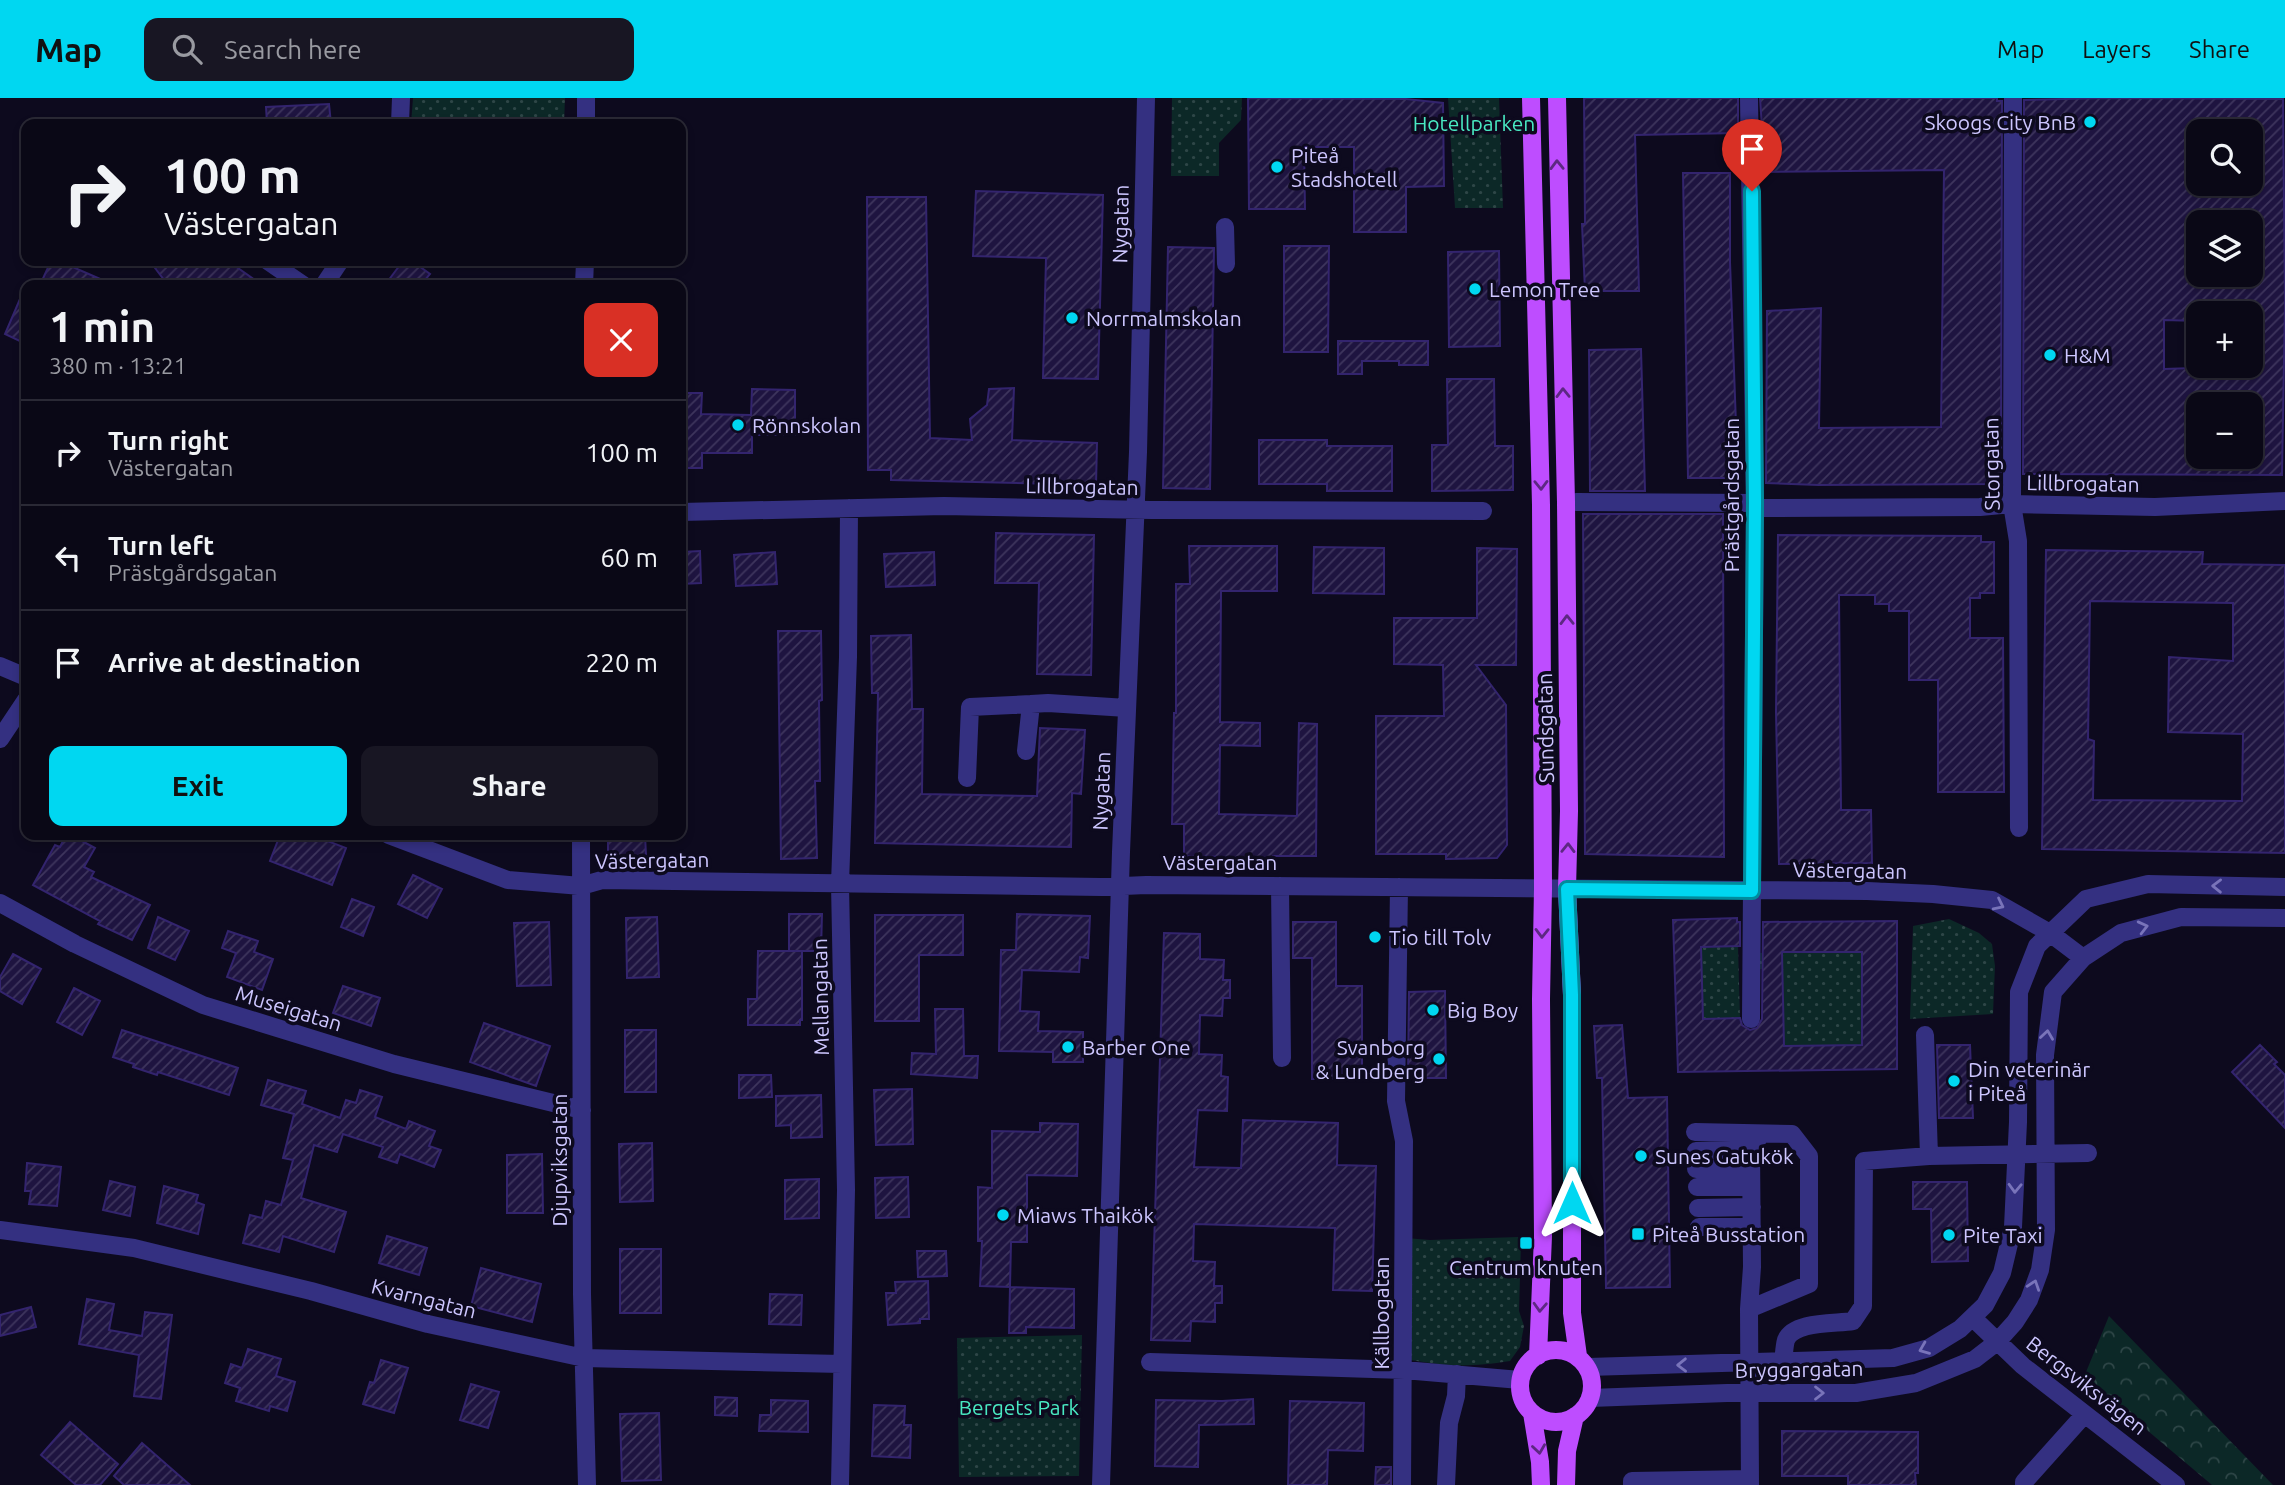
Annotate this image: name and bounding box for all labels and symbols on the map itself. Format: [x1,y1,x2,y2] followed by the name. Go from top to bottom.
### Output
[1924,110,2076,134] place label: Skoogs City BnB
[1413,111,1535,135] park label: Hotellparken
[2082,114,2098,130] marker: Skoogs City BnB
[1722,119,1782,191] pin
[1291,143,1398,191] place label: Piteå Stadshotell
[1269,159,1285,175] marker: Piteå Stadshotell
[1550,160,1565,171] one-way arrow
[1107,184,1133,264] street label: Nygatan
[1489,277,1601,301] place label: Lemon Tree
[1467,281,1483,297] marker: Lemon Tree
[1086,306,1242,330] place label: Norrmalmskolan
[1064,310,1080,326] marker: Norrmalmskolan
[2064,343,2111,367] place label: H&M
[2042,347,2058,363] marker: H&M
[1555,387,1571,398] one-way arrow
[752,413,861,437] place label: Rönnskolan
[730,417,746,433] marker: Rönnskolan
[1978,417,2004,511] street label: Storgatan
[1719,418,1743,572] street label: Prästgårdsgatan
[2026,470,2140,496] street label: Lillbrogatan
[1025,473,1139,499] street label: Lillbrogatan
[1533,479,1548,490] one-way arrow
[1559,615,1575,625] one-way arrow
[1532,673,1558,783] street label: Sundsgatan
[1088,751,1114,831] street label: Nygatan
[1560,842,1576,853] one-way arrow
[595,847,709,873] street label: Västergatan
[1163,850,1277,874] street label: Västergatan
[1793,857,1907,883] street label: Västergatan
[2211,878,2222,894] one-way arrow
[1992,896,2004,910] one-way arrow
[2137,921,2149,935] one-way arrow
[1389,925,1491,949] place label: Tio till Tolv
[1535,927,1550,938] one-way arrow
[1367,929,1383,945] marker: Tio till Tolv
[807,938,833,1056] street label: Mellangatan
[233,980,345,1036] street label: Museigatan
[1447,998,1518,1022] place label: Big Boy
[1425,1002,1441,1018] marker: Big Boy
[2040,1029,2055,1041] one-way arrow
[1082,1035,1191,1059] place label: Barber One
[1316,1035,1425,1083] place label: Svanborg & Lundberg
[1060,1039,1076,1055] marker: Barber One
[1431,1051,1447,1067] marker: Svanborg & Lundberg
[1968,1057,2090,1105] place label: Din veterinär i Piteå
[1946,1073,1962,1089] marker: Din veterinär i Piteå
[547,1093,571,1227] street label: Djupviksgatan
[1655,1144,1794,1168] place label: Sunes Gatukök
[1633,1148,1649,1164] marker: Sunes Gatukök
[1535,1166,1609,1240] position arrow
[2007,1183,2022,1194] one-way arrow
[1017,1203,1154,1227] place label: Miaws Thaikök
[995,1207,1011,1223] marker: Miaws Thaikök
[1652,1222,1805,1246] place label: Piteå Busstation
[1963,1223,2043,1247] place label: Pite Taxi
[1630,1226,1646,1242] marker: Piteå Busstation
[1941,1227,1957,1243] marker: Pite Taxi
[1518,1235,1534,1251] marker: Centrum knuten
[1449,1255,1603,1279] place label: Centrum knuten
[1369,1256,1393,1370] street label: Källbogatan
[369,1273,479,1323] street label: Kvarngatan
[2026,1280,2040,1292] one-way arrow
[1533,1302,1548,1313] one-way arrow
[2022,1331,2152,1439] street label: Bergsviksvägen
[1919,1341,1931,1355] one-way arrow
[1735,1356,1863,1382] street label: Bryggargatan
[1676,1357,1687,1373] one-way arrow
[1814,1385,1825,1401] one-way arrow
[959,1395,1080,1419] park label: Bergets Park
[1531,1443,1546,1455] one-way arrow

